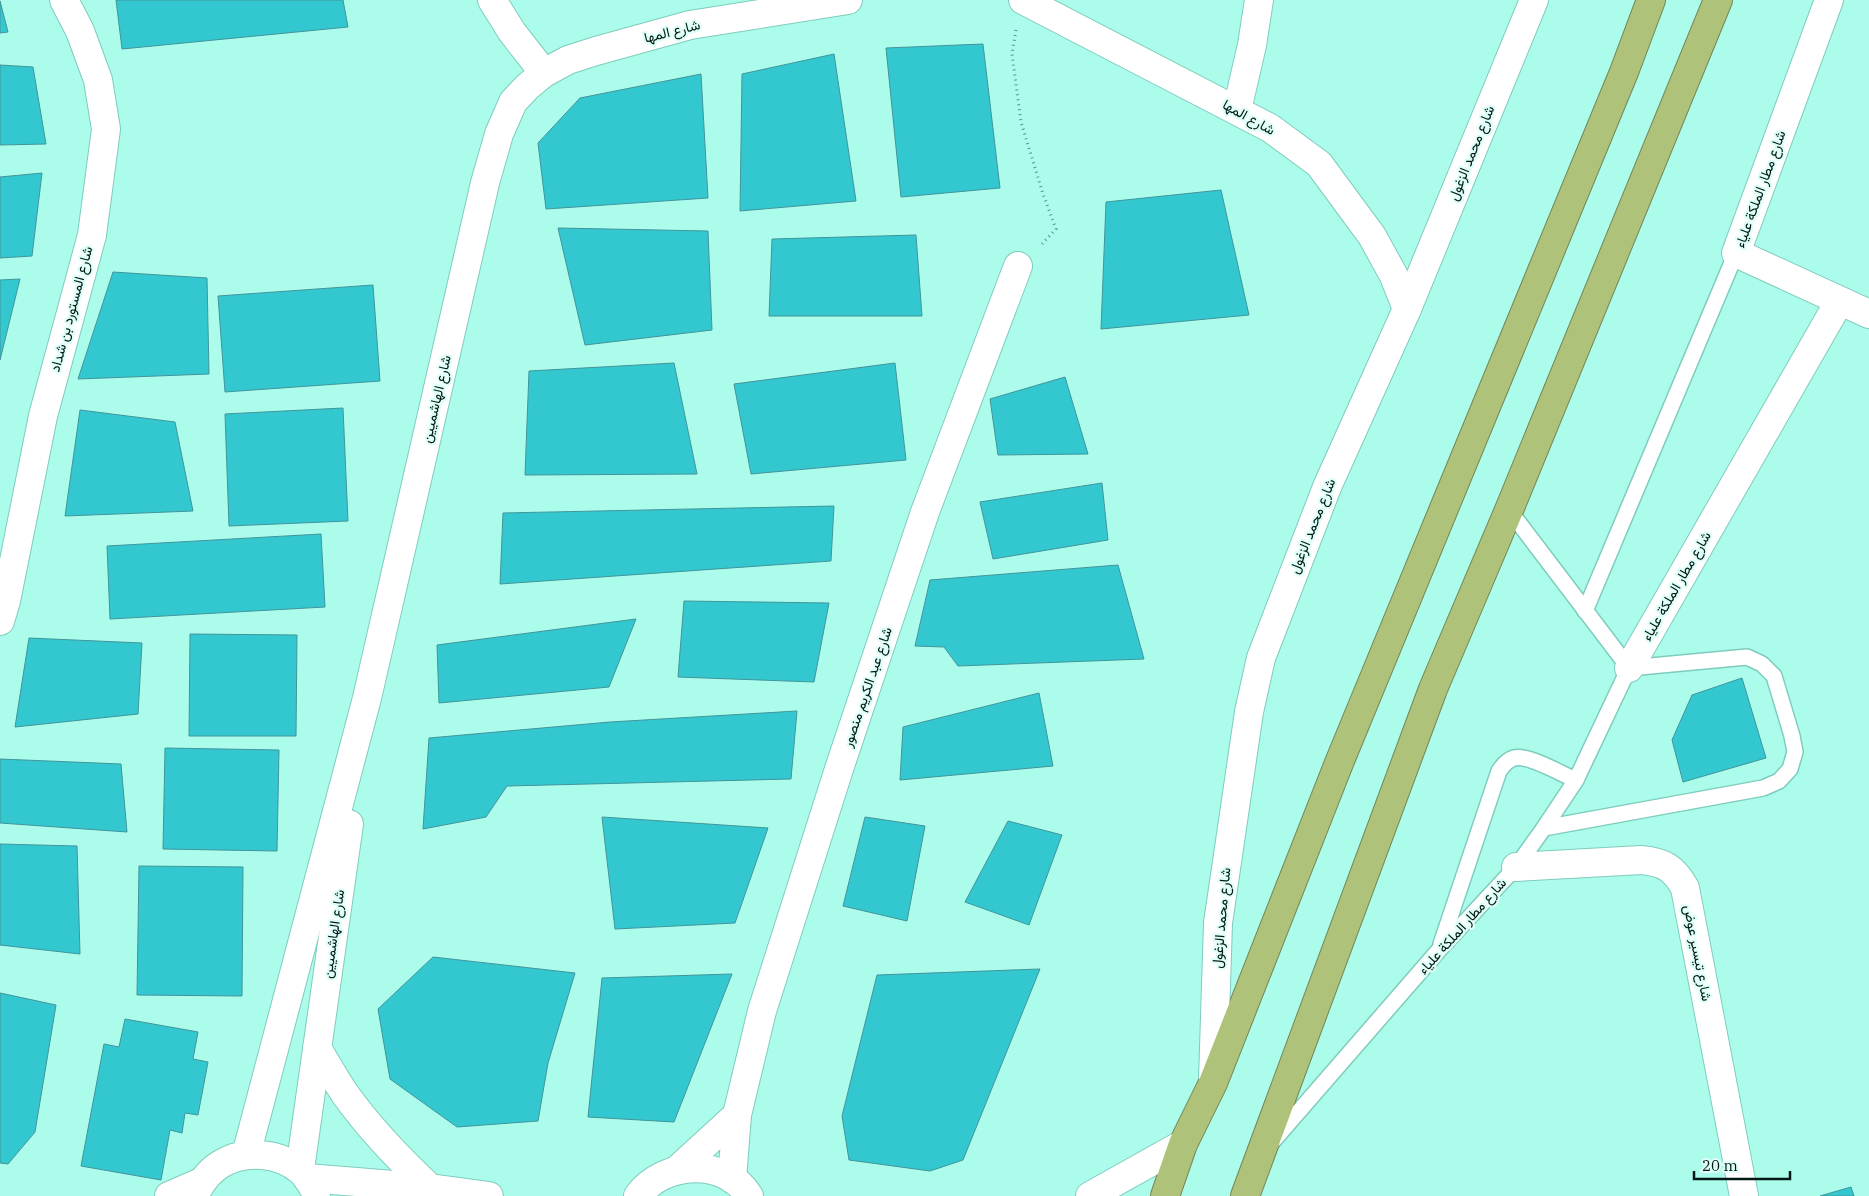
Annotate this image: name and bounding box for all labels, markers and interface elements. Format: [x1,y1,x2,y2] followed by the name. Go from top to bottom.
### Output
[642,15,702,49] street label: شارع المها
[1219,95,1278,141] street label: شارع المها
[1444,103,1500,204] street label: شارع محمد الزغول
[1730,128,1791,251] street label: شارع مطار الملكة علياء
[46,244,98,374] street label: شارع المستورد بن شداد
[417,353,457,445] street label: شارع الهاشميين
[1285,476,1341,577] street label: شارع محمد الزغول
[1637,528,1716,645] street label: شارع مطار الملكة علياء
[838,625,898,751] street label: شارع عبد الكريم منصور
[1208,867,1236,969] street label: شارع محمد الزغول
[1414,874,1512,979] street label: شارع مطار الملكة علياء
[318,888,350,980] street label: شارع الهاشميين
[1678,903,1716,1003] street label: شارع تيسير عوض
[1694,1148,1790,1180] scale bar
[1702,1156,1738,1175] text: 20 m

